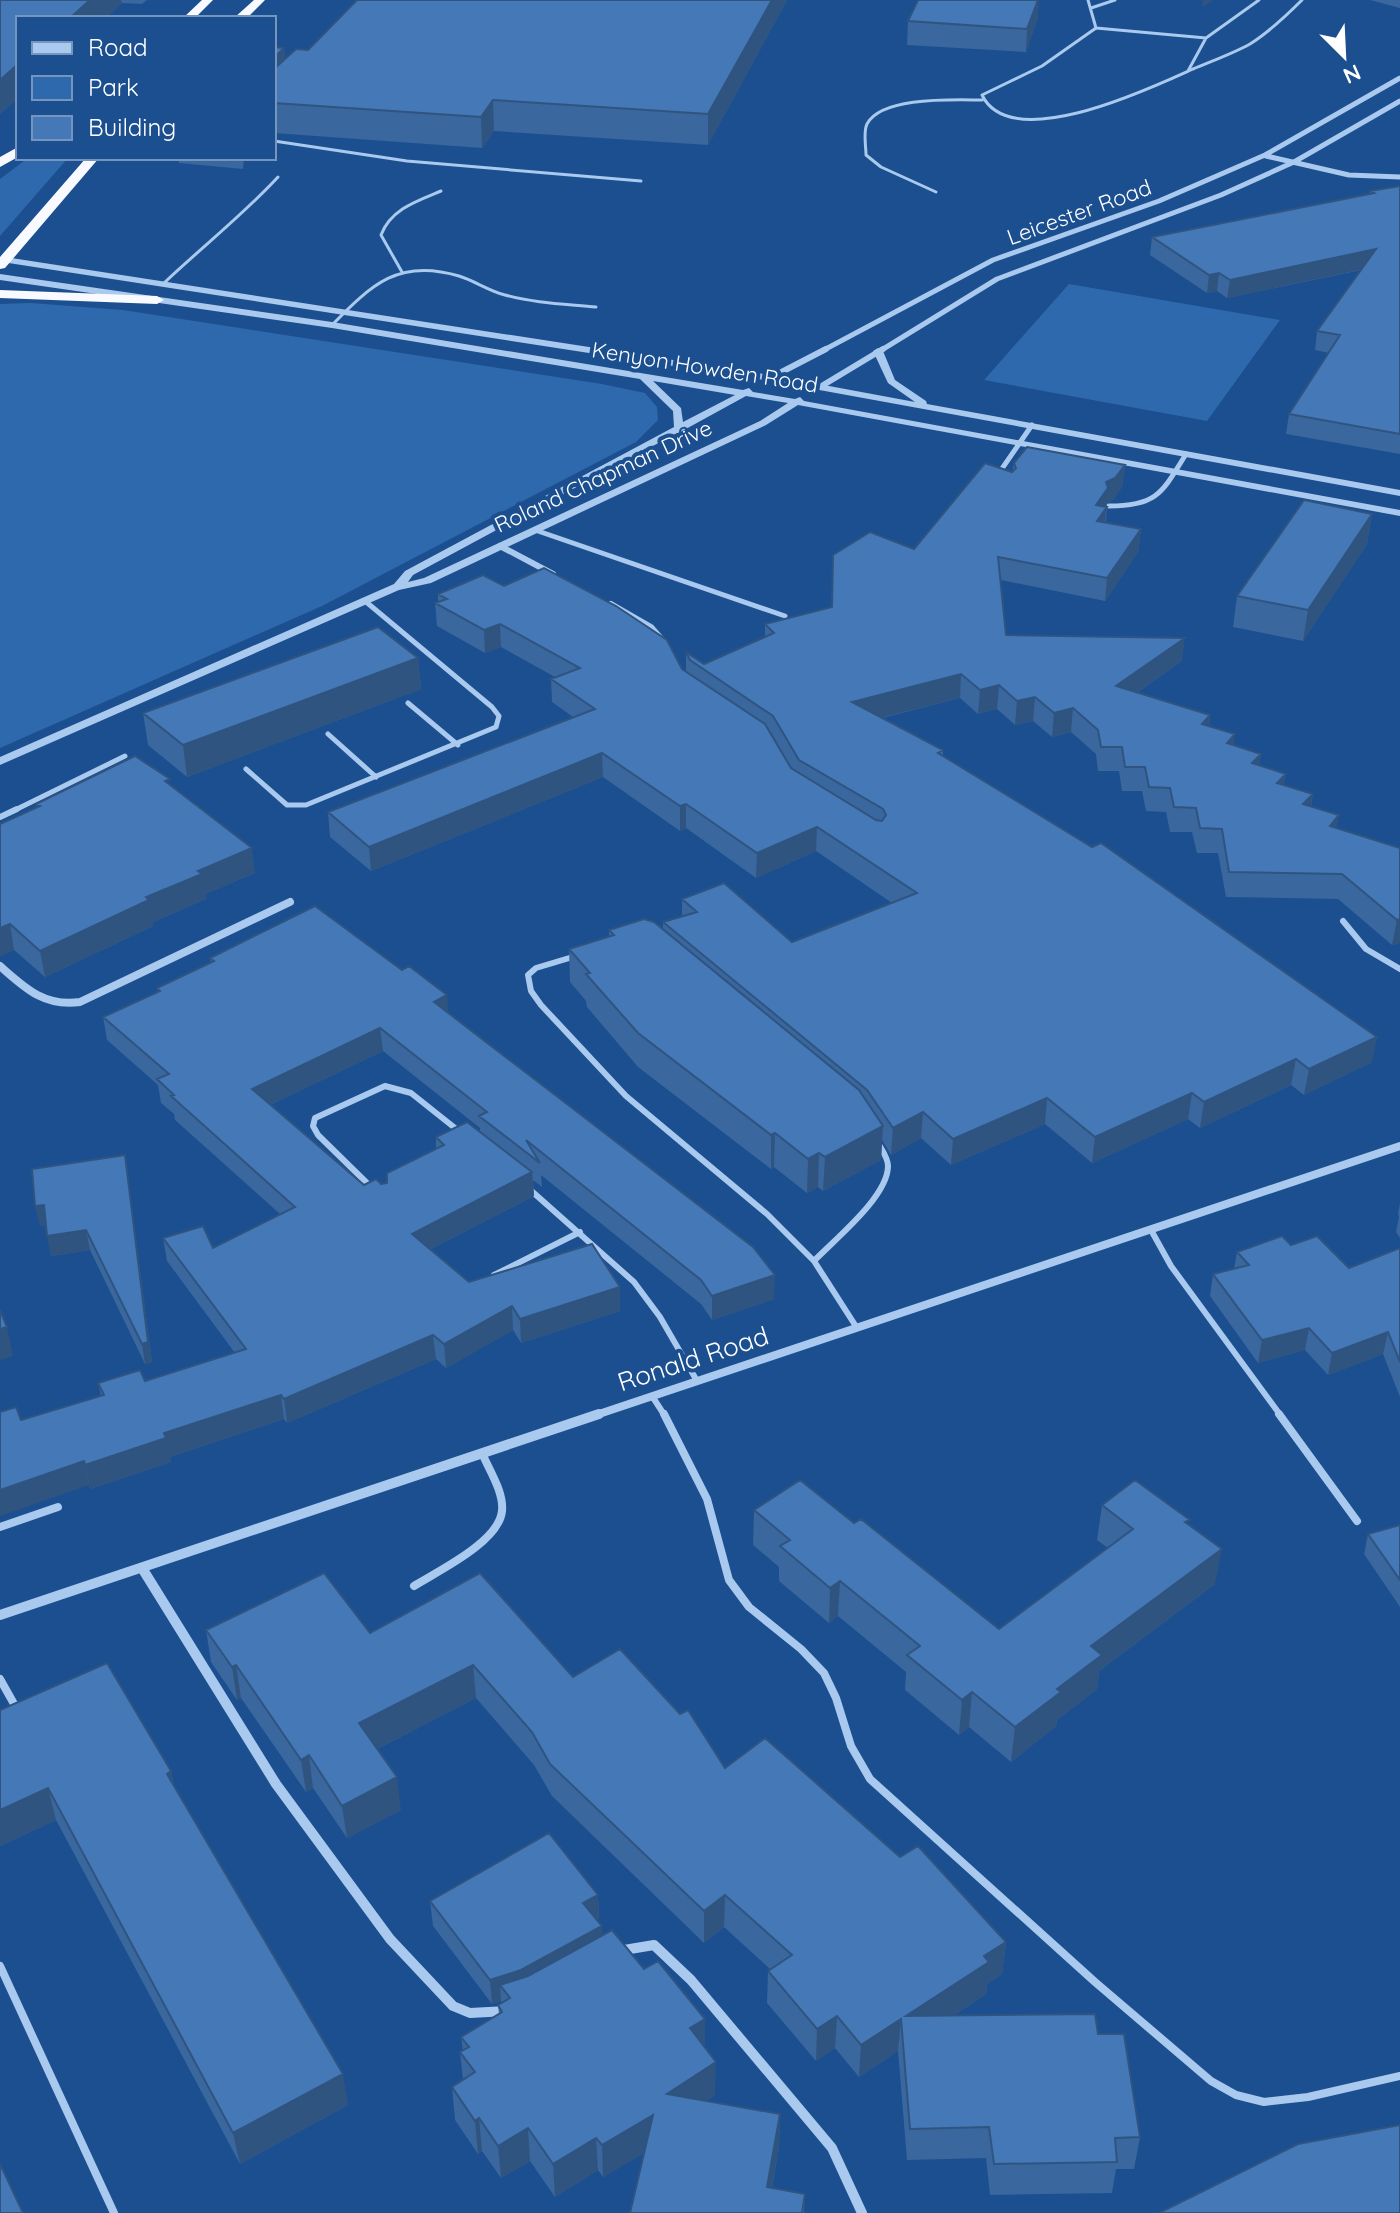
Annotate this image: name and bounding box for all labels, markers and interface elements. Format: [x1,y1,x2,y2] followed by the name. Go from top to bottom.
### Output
[16,16,276,160] legend
[1304,16,1384,96] north arrow
[88,32,148,62] text: Road
[1339,58,1365,90] text: N
[88,72,139,102] text: Park
[88,112,176,142] text: Building
[1003,173,1155,251] street label: Leicester Road
[590,335,820,399] street label: Kenyon Howden Road
[490,413,716,539] street label: Roland Chapman Drive
[613,1319,773,1398] street label: Ronald Road

